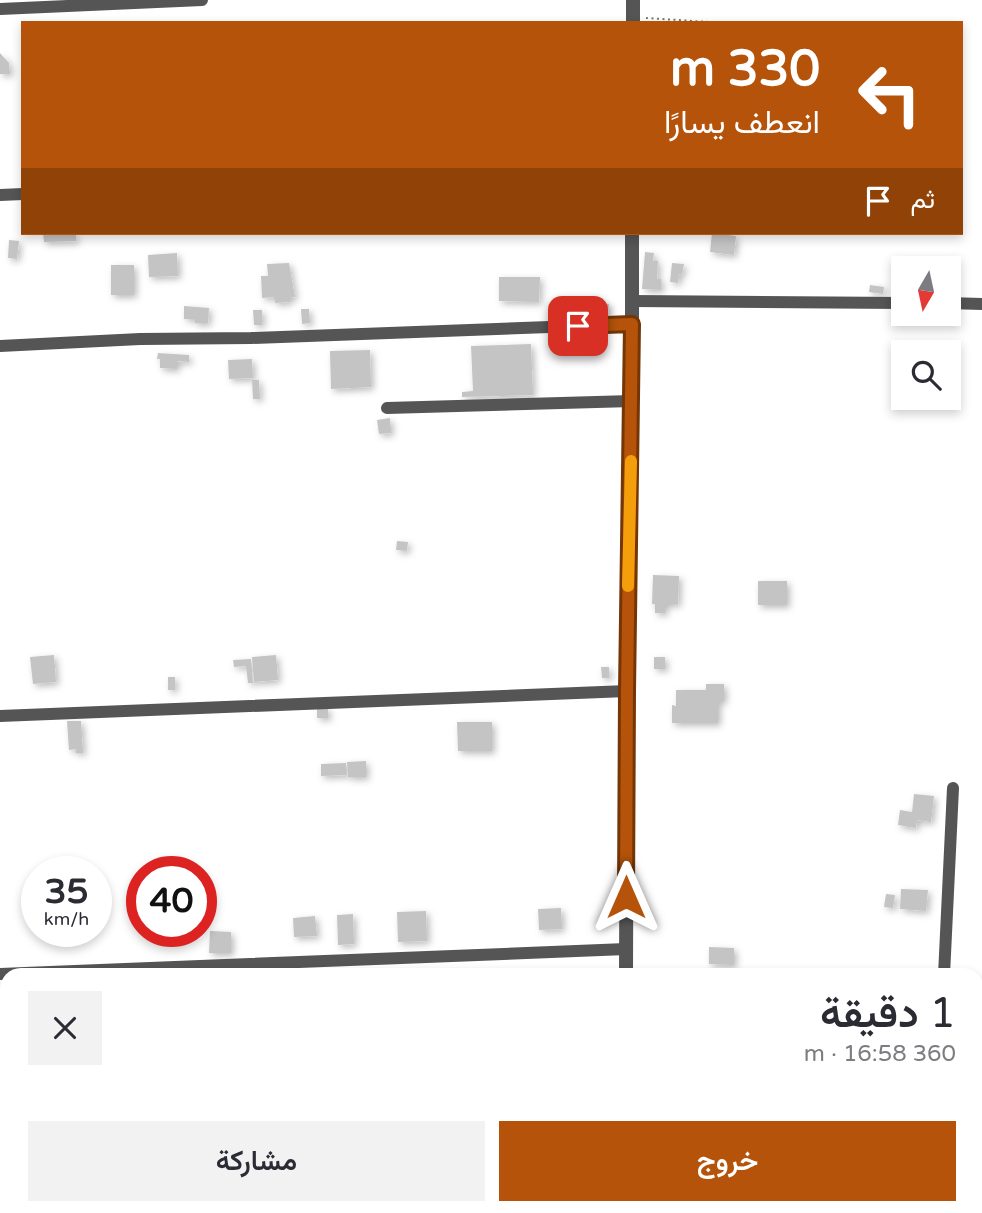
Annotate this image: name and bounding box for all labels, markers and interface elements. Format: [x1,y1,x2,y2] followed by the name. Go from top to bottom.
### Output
[670,40,820,99] text: 330 m
[844,49,935,140] icon: left
[664,104,820,142] text: انعطف يسارًا
[859,182,897,220] icon: arrive
[911,184,935,215] text: ثم
[891,256,961,326] north arrow
[891,256,961,410] map controls
[548,296,608,356] pin
[559,307,597,345] icon: arrive
[891,340,961,410] button: search
[126,856,217,947] speed limit sign: 40
[589,860,663,934] position arrow
[45,871,88,913] text: 35
[44,908,89,930] text: km/h
[820,988,956,1039] text: 1 دقيقة
[28,991,102,1065] button: close
[804,1040,956,1068] text: 360 m · 16:58
[28,1121,485,1201] button: مشاركة
[499,1121,956,1201] button: خروج

